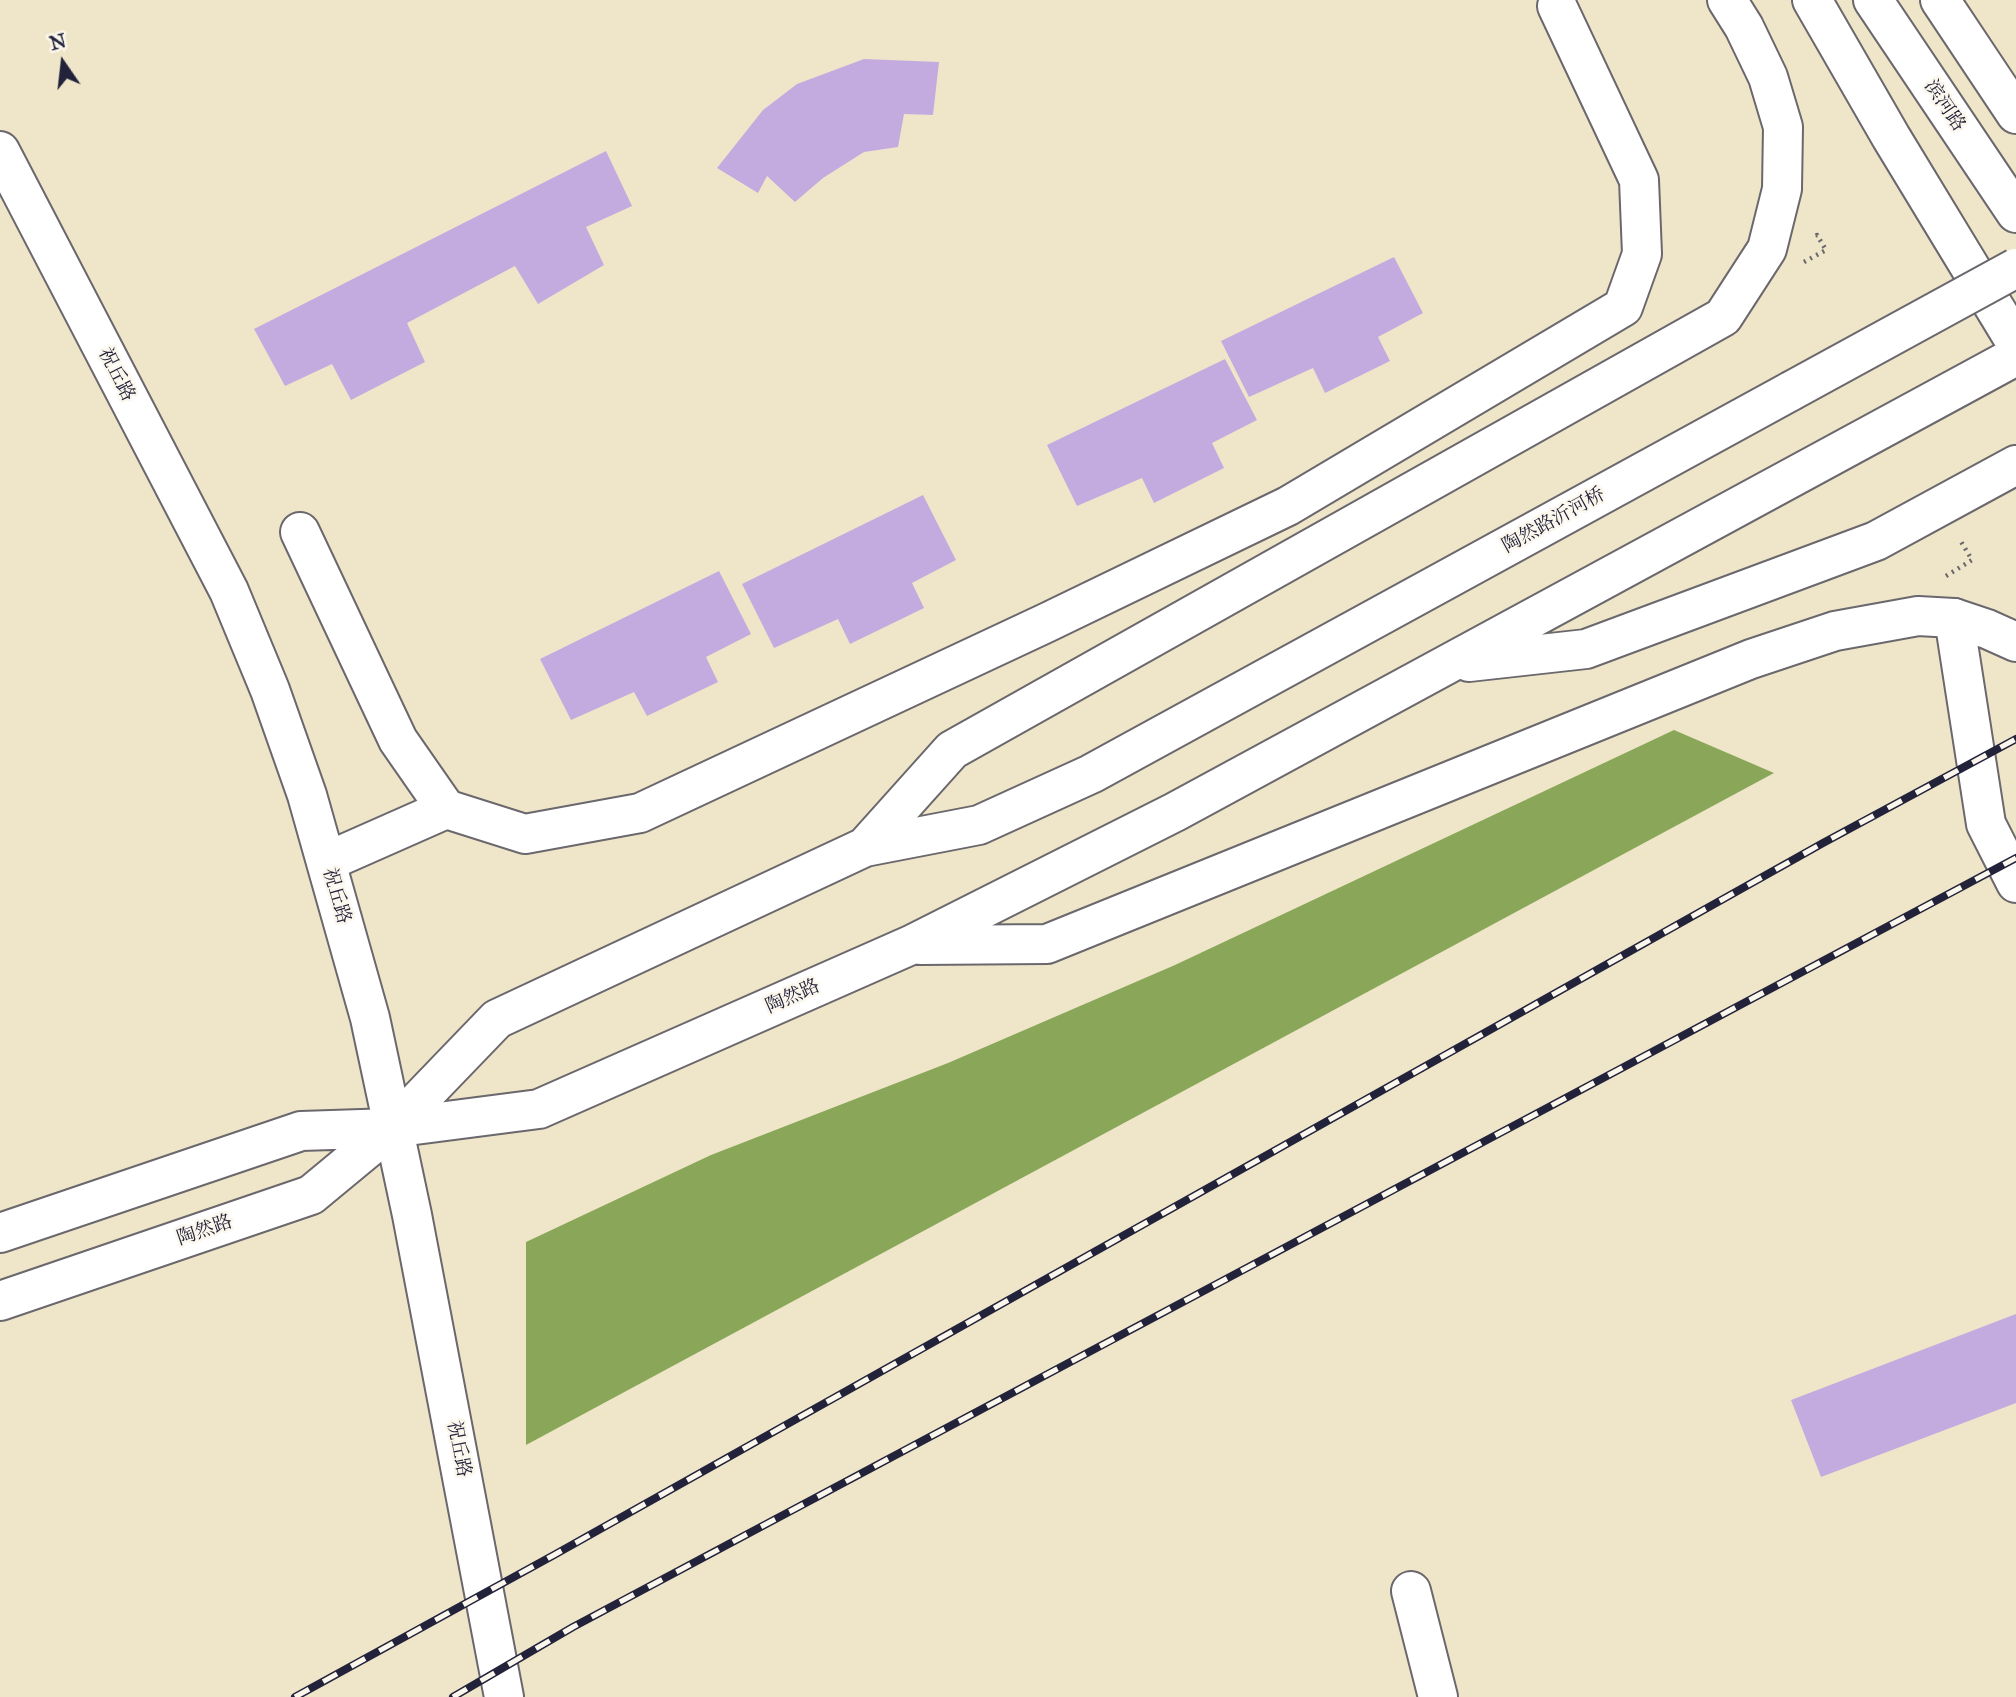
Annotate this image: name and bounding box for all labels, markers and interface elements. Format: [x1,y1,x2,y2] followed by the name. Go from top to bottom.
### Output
[28,28,98,98] north arrow
[47,29,68,55] text: N
[1919,76,1969,136] street label: 滨河路
[93,344,139,406] street label: 祝丘路
[1499,483,1609,559] street label: 陶然路沂河桥
[317,865,355,927] street label: 祝丘路
[762,975,824,1019] street label: 陶然路
[174,1211,236,1251] street label: 陶然路
[441,1419,475,1479] street label: 祝丘路

